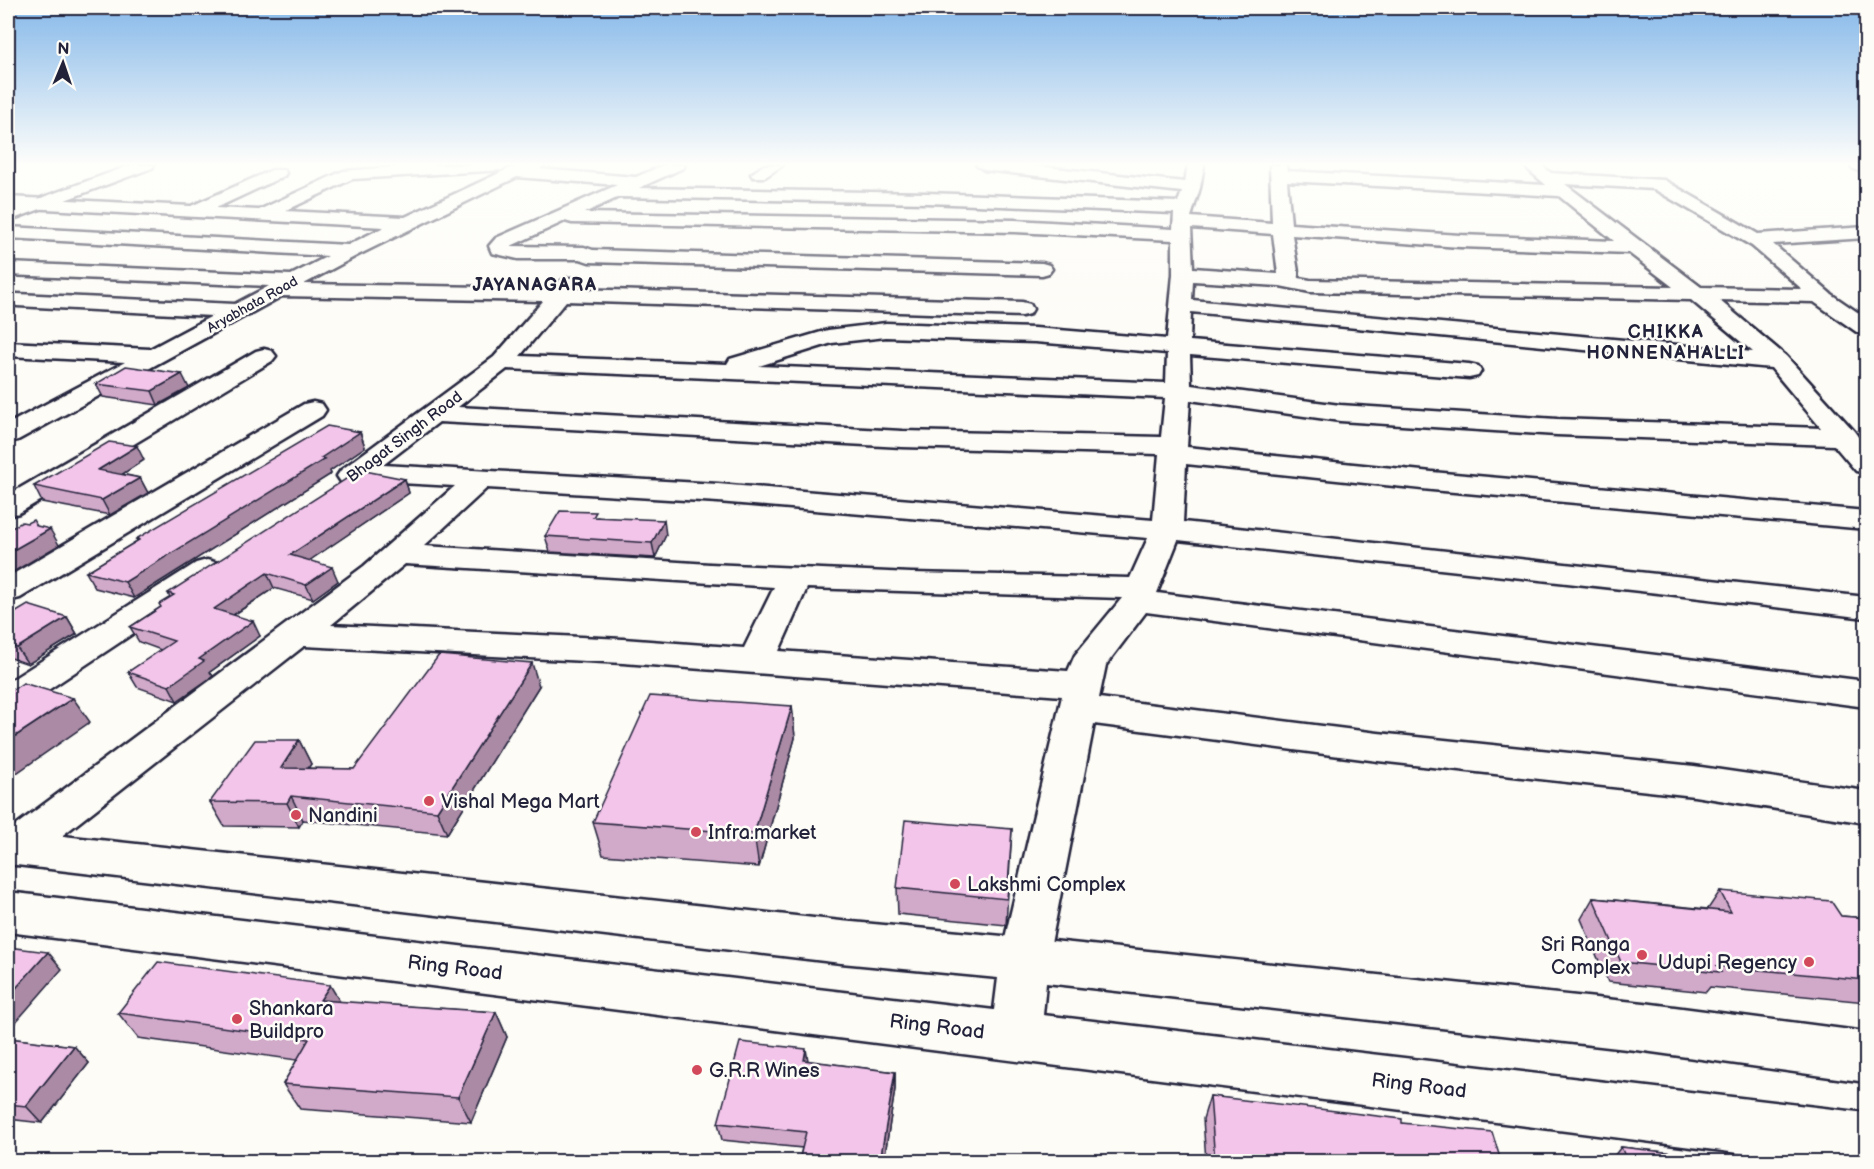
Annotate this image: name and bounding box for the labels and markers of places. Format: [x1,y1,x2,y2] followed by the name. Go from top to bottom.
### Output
[441,790,600,814] place label: Vishal Mega Mart
[422,794,436,808] marker: Vishal Mega Mart
[308,804,378,828] place label: Nandini
[289,808,303,822] marker: Nandini
[708,821,816,845] place label: Infra.market
[689,825,703,839] marker: Infra.market
[967,873,1126,897] place label: Lakshmi Complex
[948,877,962,891] marker: Lakshmi Complex
[1541,933,1631,980] place label: Sri Ranga Complex
[1635,948,1649,962] marker: Sri Ranga Complex
[1658,951,1797,975] place label: Udupi Regency
[1802,955,1816,969] marker: Udupi Regency
[249,997,334,1044] place label: Shankara Buildpro
[230,1012,244,1026] marker: Shankara Buildpro
[709,1059,820,1083] place label: G.R.R Wines
[690,1063,704,1077] marker: G.R.R Wines

